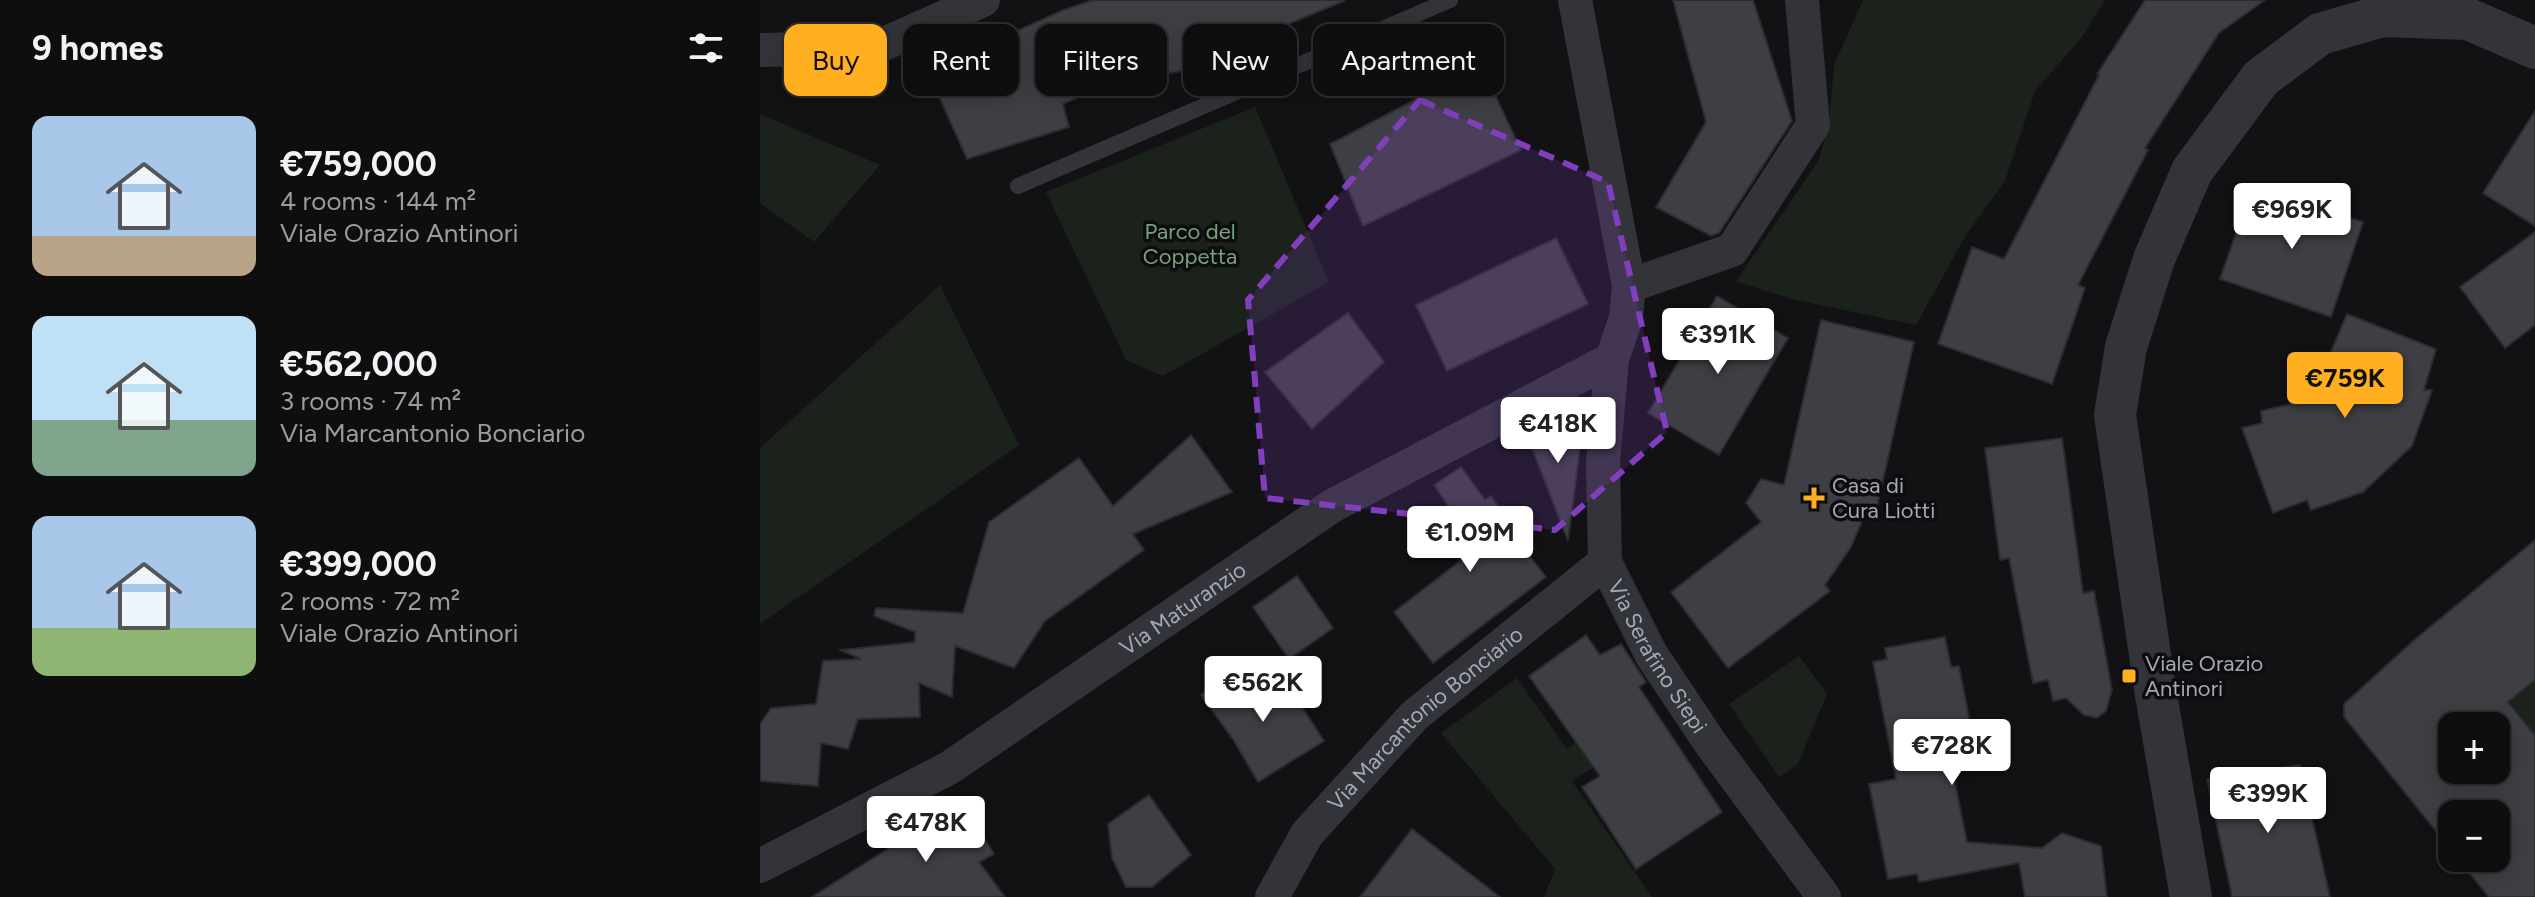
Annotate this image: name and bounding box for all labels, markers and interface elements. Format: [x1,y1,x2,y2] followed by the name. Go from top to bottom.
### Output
[784,24,887,96] chip: Buy
[903,24,1019,96] chip: Rent
[1035,24,1167,96] chip: Filters
[1183,24,1297,96] chip: New
[1313,24,1504,96] chip: Apartment
[684,26,728,70] icon: filters
[32,28,163,69] text: 9 homes
[280,144,437,185] text: €759,000
[96,148,192,244] icon: home
[2236,183,2348,251] pin: €969K
[280,185,476,217] text: 4 rooms · 144 m²
[2252,193,2332,225] text: €969K
[280,217,519,249] text: Viale Orazio Antinori
[1143,218,1237,270] park label: Parco del Coppetta
[1662,308,1774,376] pin: €391K
[1680,318,1756,350] text: €391K
[280,344,438,385] text: €562,000
[96,348,192,444] icon: home
[2289,352,2401,420] pin: €759K
[2305,362,2385,394] text: €759K
[280,385,461,417] text: 3 rooms · 74 m²
[1502,397,1614,465] pin: €418K
[1519,407,1597,439] text: €418K
[280,417,585,449] text: Via Marcantonio Bonciario
[1832,472,1935,524] place label: Casa di Cura Liotti
[1803,487,1825,509] marker: Casa di Cura Liotti
[1405,506,1535,574] pin: €1.09M
[1425,516,1515,548] text: €1.09M
[280,544,437,585] text: €399,000
[96,548,192,644] icon: home
[1114,555,1251,661] street label: Via Maturanzio
[1602,575,1713,738] street label: Via Serafino Siepi
[280,585,460,617] text: 2 rooms · 72 m²
[280,617,519,649] text: Viale Orazio Antinori
[1322,620,1528,816] street label: Via Marcantonio Bonciario
[2145,650,2263,702] place label: Viale Orazio Antinori
[1207,656,1319,724] pin: €562K
[1223,666,1303,698] text: €562K
[2120,667,2138,685] marker: Viale Orazio Antinori
[2438,712,2510,872] map controls
[2438,712,2510,784] button: +
[1896,719,2008,787] pin: €728K
[1912,729,1992,761] text: €728K
[2212,767,2324,835] pin: €399K
[2228,777,2308,809] text: €399K
[870,796,982,864] pin: €478K
[2438,800,2510,872] button: −
[885,806,967,838] text: €478K

